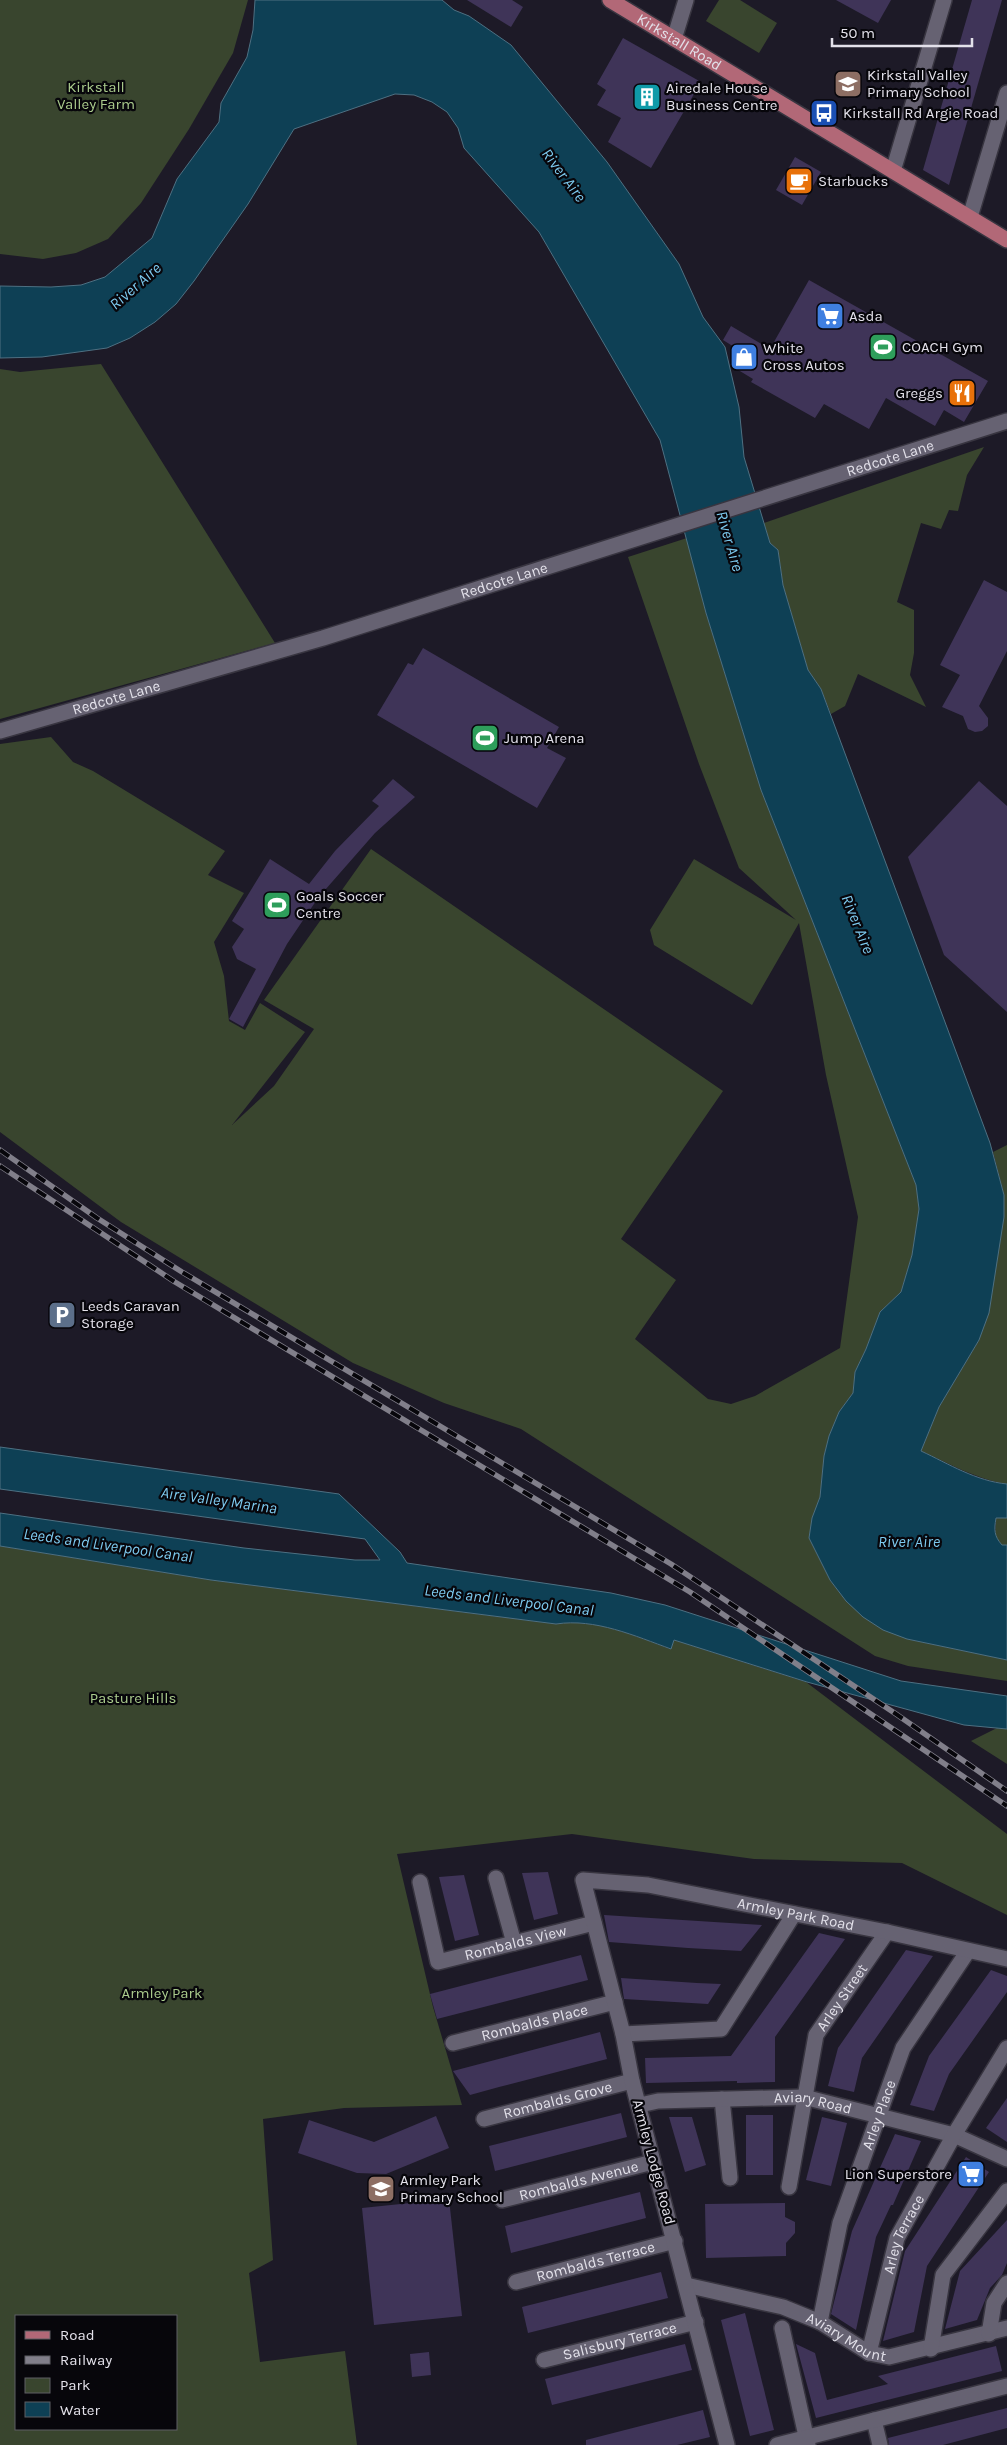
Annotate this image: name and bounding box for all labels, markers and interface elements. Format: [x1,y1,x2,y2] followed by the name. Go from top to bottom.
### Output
[634,9,725,74] street label: Kirkstall Road
[832,15,972,47] scale bar
[840,24,875,42] text: 50 m
[867,66,970,101] place label: Kirkstall Valley Primary School
[833,69,863,99] school or university icon: Kirkstall Valley Primary School
[57,78,135,113] park label: Kirkstall Valley Farm
[666,79,778,114] place label: Airedale House Business Centre
[632,82,662,112] building icon: Airedale House Business Centre
[809,98,839,128] bus stop icon: Kirkstall Rd Argie Road
[843,104,998,122] place label: Kirkstall Rd Argie Road
[538,144,591,206] water label: River Aire
[784,166,814,196] cafe icon: Starbucks
[818,172,888,190] place label: Starbucks
[105,258,165,314] water label: River Aire
[815,301,845,331] supermarket icon: Asda
[849,307,883,325] place label: Asda
[868,332,898,362] sports icon: COACH Gym
[902,338,983,356] place label: COACH Gym
[763,339,845,374] place label: White Cross Autos
[729,342,759,372] shop icon: White Cross Autos
[947,378,977,408] restaurant icon: Greggs
[895,384,943,402] place label: Greggs
[844,436,936,480] street label: Redcote Lane
[712,508,748,574] water label: River Aire
[458,558,550,603] street label: Redcote Lane
[70,676,162,719] street label: Redcote Lane
[470,723,500,753] sports icon: Jump Arena
[504,729,585,747] place label: Jump Arena
[296,887,384,922] place label: Goals Soccer Centre
[262,890,292,920] sports icon: Goals Soccer Centre
[838,892,879,957] water label: River Aire
[81,1297,180,1332] place label: Leeds Caravan Storage
[47,1300,77,1330] parking icon: Leeds Caravan Storage
[160,1482,278,1518] water label: Aire Valley Marina
[22,1524,194,1566] water label: Leeds and Liverpool Canal
[878,1532,941,1551] water label: River Aire
[423,1580,595,1620] water label: Leeds and Liverpool Canal
[90,1689,176,1707] park label: Pasture Hills
[736,1894,856,1934] street label: Armley Park Road
[463,1921,569,1964] street label: Rombalds View
[812,1960,872,2035] street label: Arley Street
[122,1984,202,2002] park label: Armley Park
[479,2000,590,2045] street label: Rombalds Place
[501,2077,614,2123] street label: Rombalds Grove
[858,2078,900,2152] street label: Arley Place
[774,2088,854,2118] street label: Aviary Road
[629,2097,679,2227] street label: Armley Lodge Road
[517,2157,640,2204] street label: Rombalds Avenue
[956,2159,986,2189] supermarket icon: Lion Superstore
[845,2165,952,2183] place label: Lion Superstore
[400,2171,503,2206] place label: Armley Park Primary School
[366,2174,396,2204] school or university icon: Armley Park Primary School
[880,2191,928,2276] street label: Arley Terrace
[534,2238,657,2285] street label: Rombalds Terrace
[804,2308,888,2365] street label: Aviary Mount
[15,2315,178,2430] legend
[561,2318,678,2364] street label: Salisbury Terrace
[60,2326,95,2344] text: Road
[60,2351,112,2369] text: Railway
[60,2376,90,2394] text: Park
[60,2401,101,2419] text: Water

